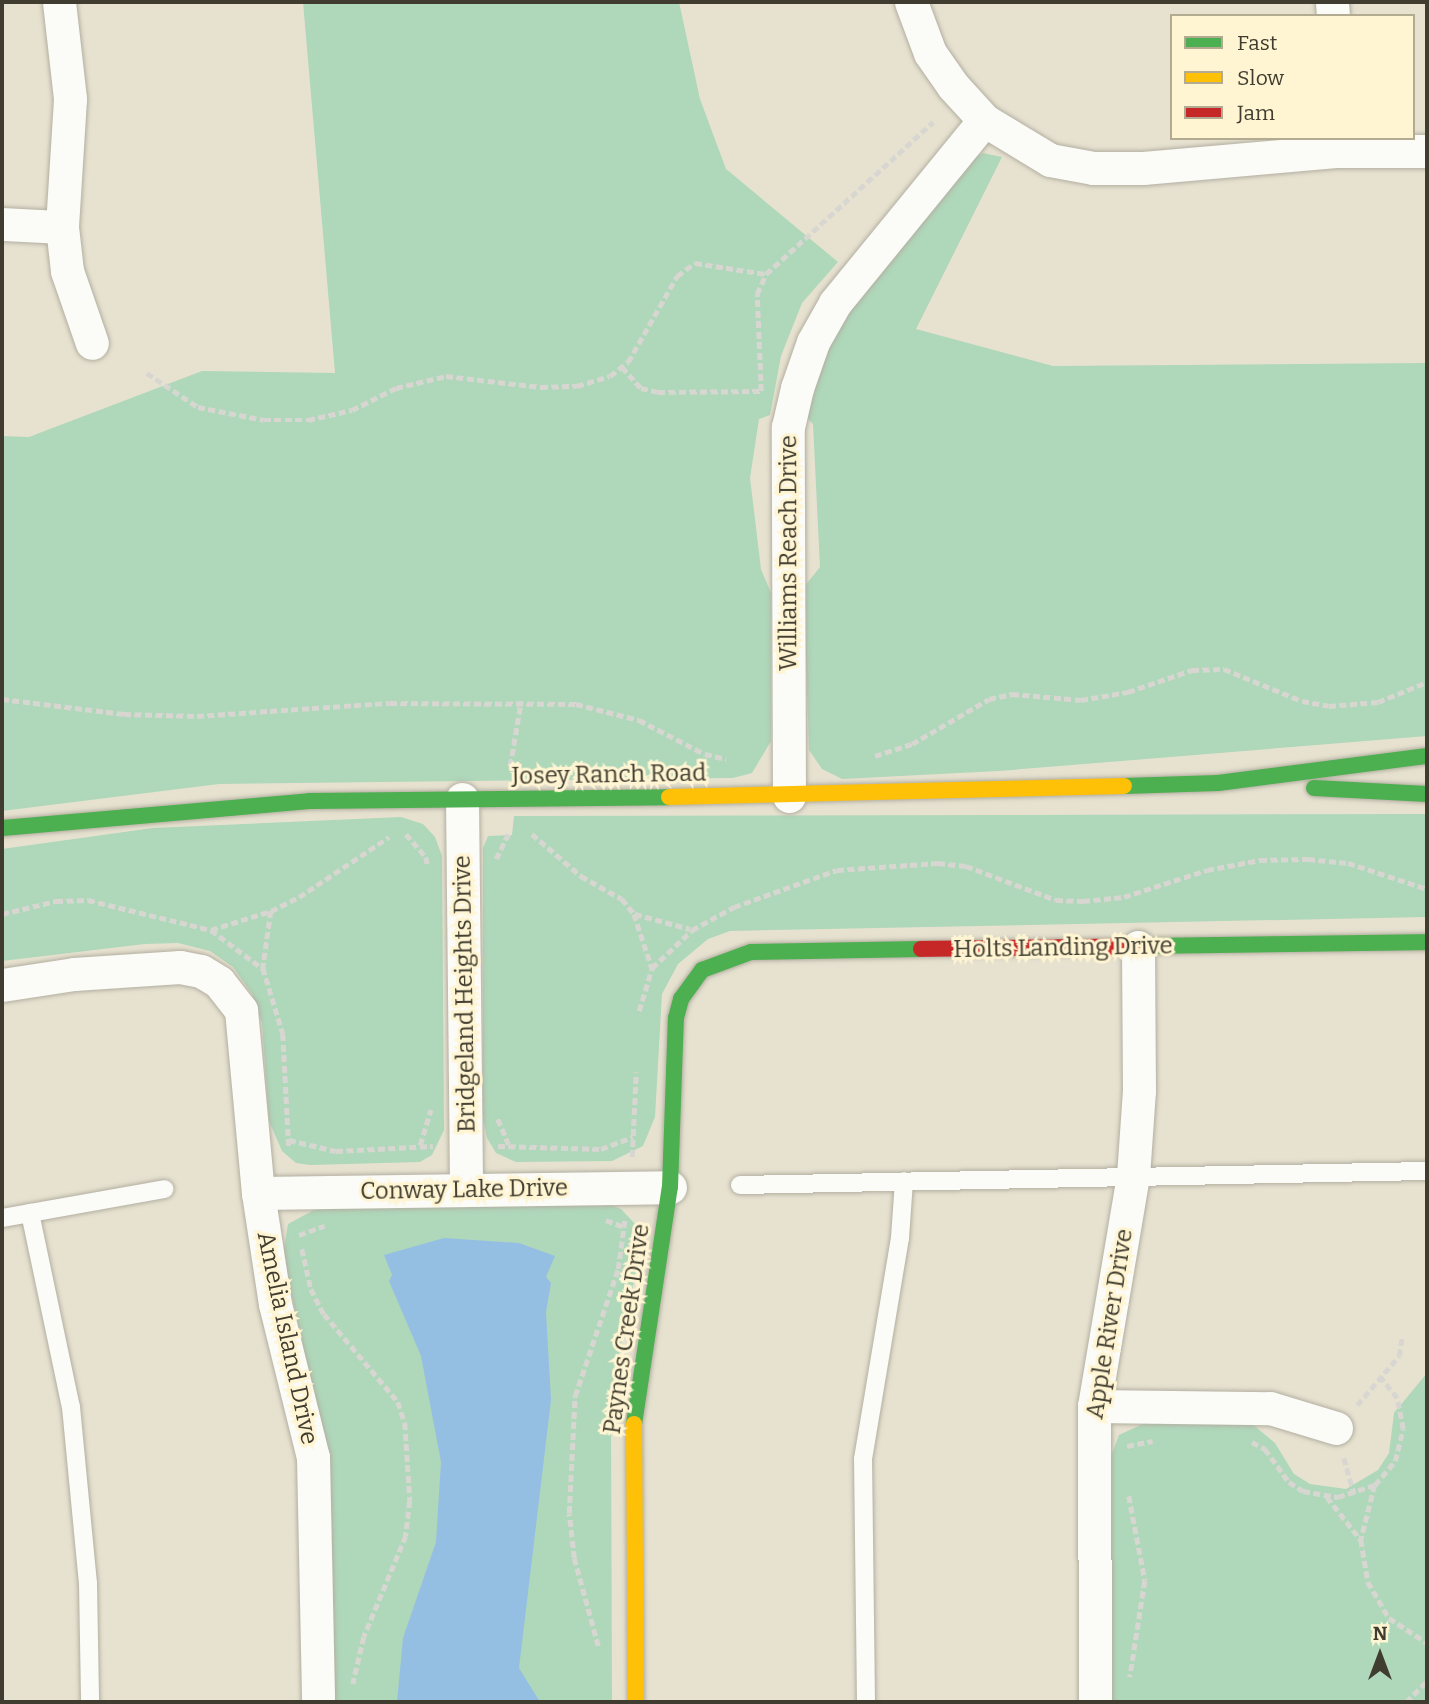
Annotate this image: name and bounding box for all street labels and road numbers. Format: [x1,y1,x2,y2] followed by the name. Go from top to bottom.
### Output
[775,435,803,671] street label: Williams Reach Drive
[511,759,707,791] street label: Josey Ranch Road
[448,855,482,1133] street label: Bridgeland Heights Drive
[953,932,1173,964] street label: Holts Landing Drive
[360,1174,568,1206] street label: Conway Lake Drive
[598,1222,656,1436] street label: Paynes Creek Drive
[1081,1227,1139,1421] street label: Apple River Drive
[250,1229,324,1447] street label: Amelia Island Drive

